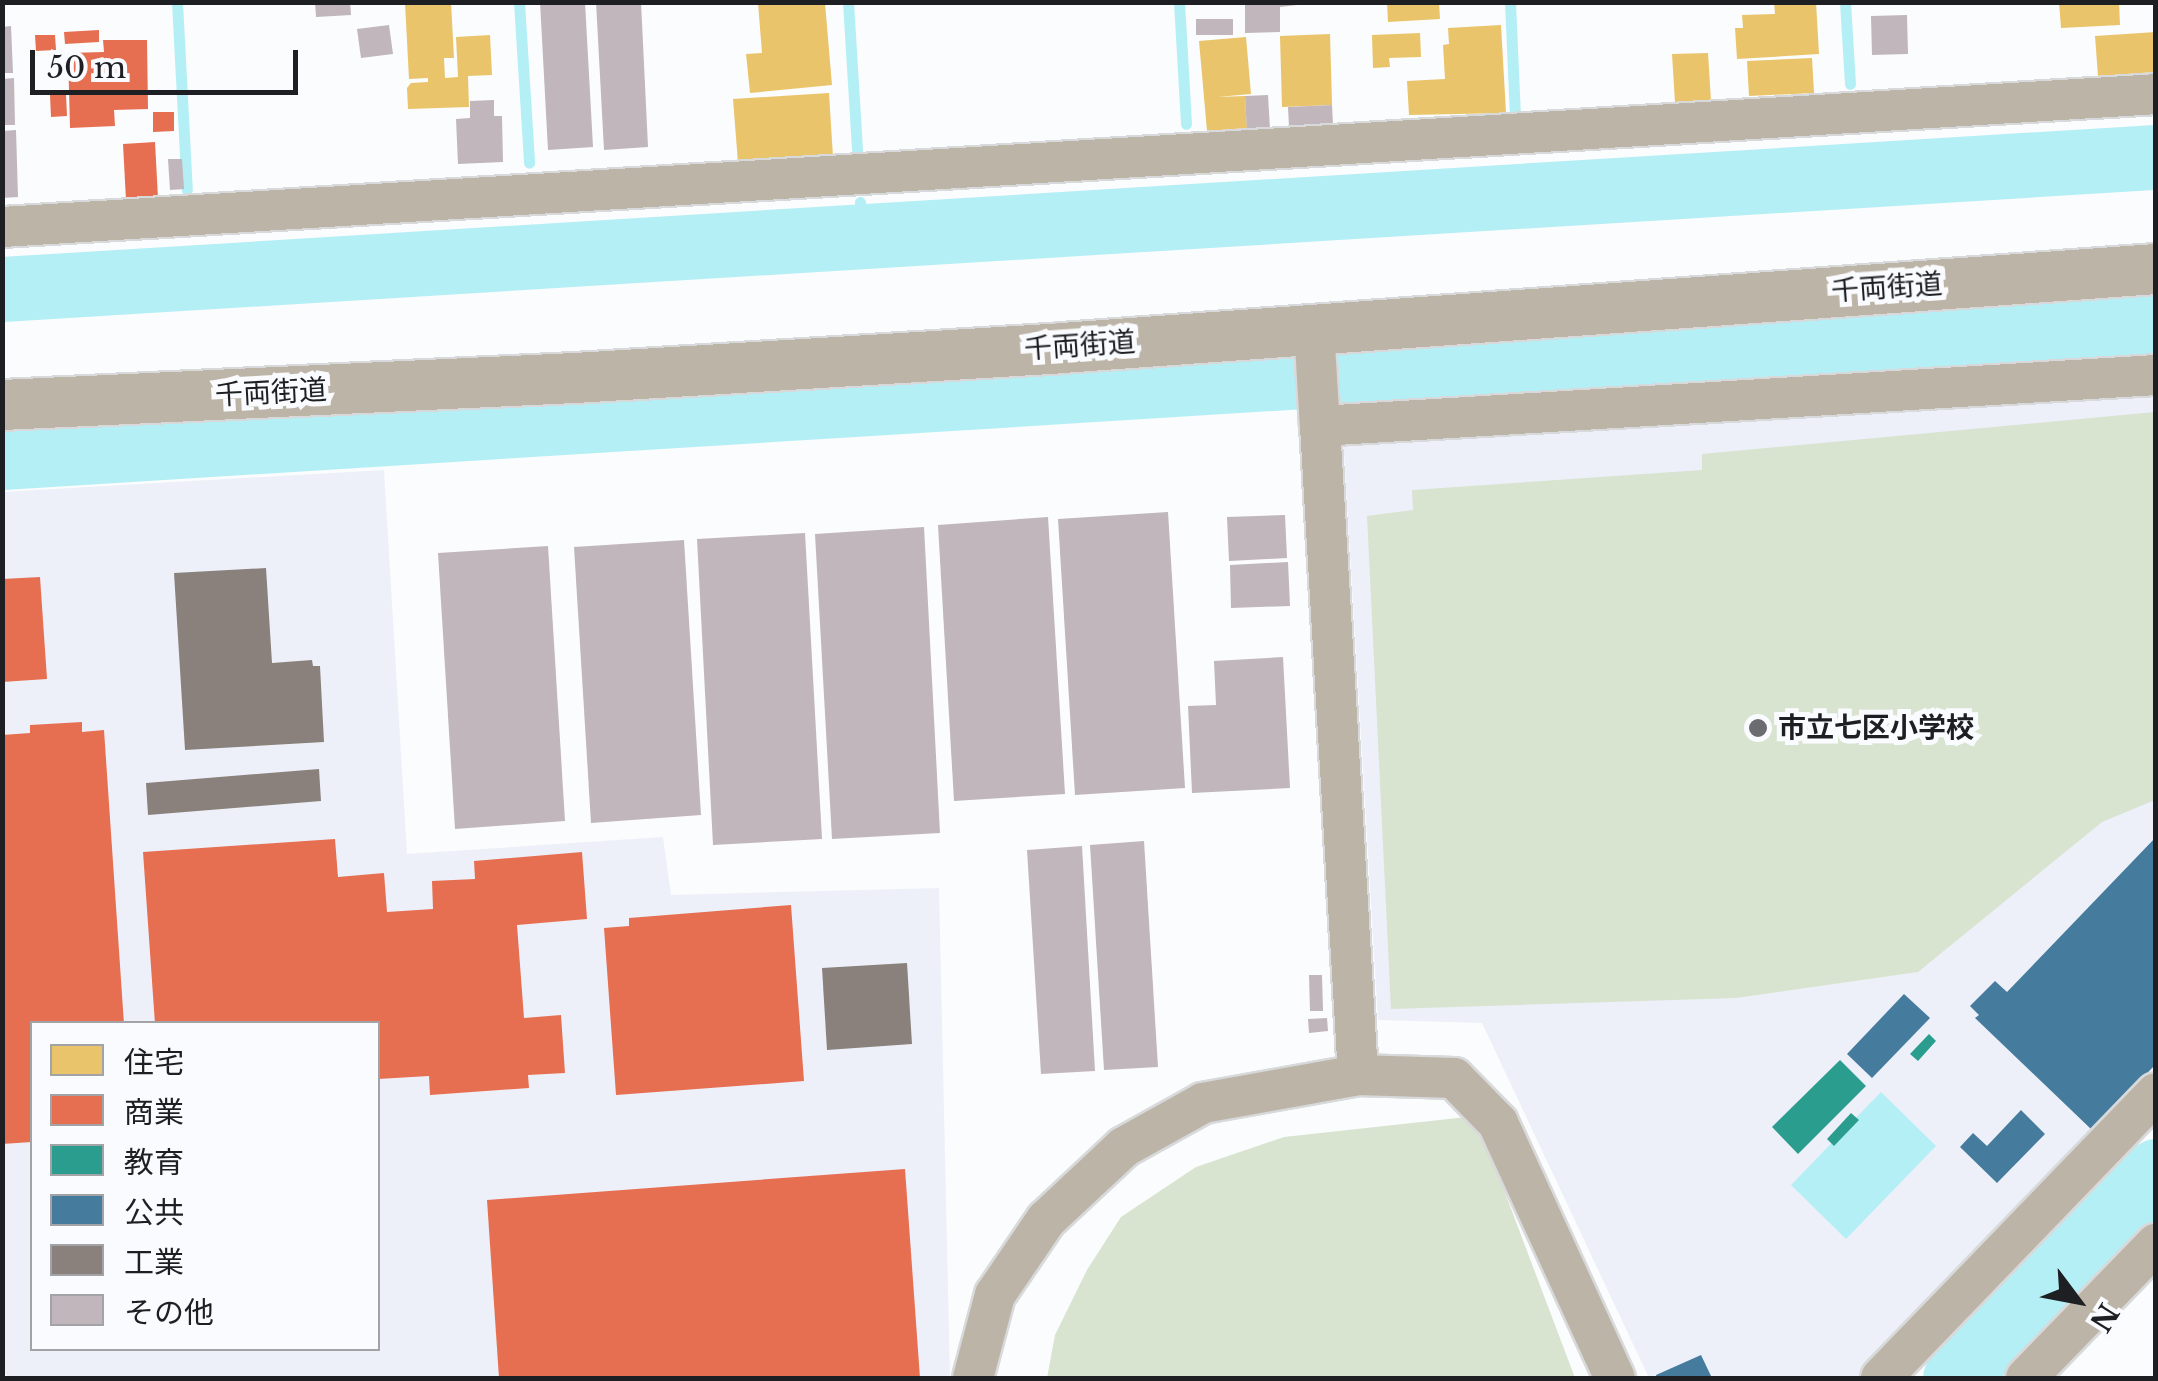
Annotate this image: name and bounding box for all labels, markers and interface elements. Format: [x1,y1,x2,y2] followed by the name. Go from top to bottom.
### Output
[35,30,302,92] scale bar
[47,49,126,86] text: 50 m
[1830,267,1944,309] street label: 千両街道
[1023,325,1137,367] street label: 千両街道
[214,373,328,413] street label: 千両街道
[1778,711,1974,745] place label: 市立七区小学校
[1747,717,1769,739] marker: 市立七区小学校
[30,1021,380,1351] legend
[124,1044,184,1081] text: 住宅
[124,1094,184,1131] text: 商業
[124,1144,184,1181] text: 教育
[124,1194,184,1231] text: 公共
[124,1244,184,1281] text: 工業
[2028,1251,2128,1351] north arrow
[124,1294,214,1331] text: その他
[2082,1297,2126,1338] text: N

